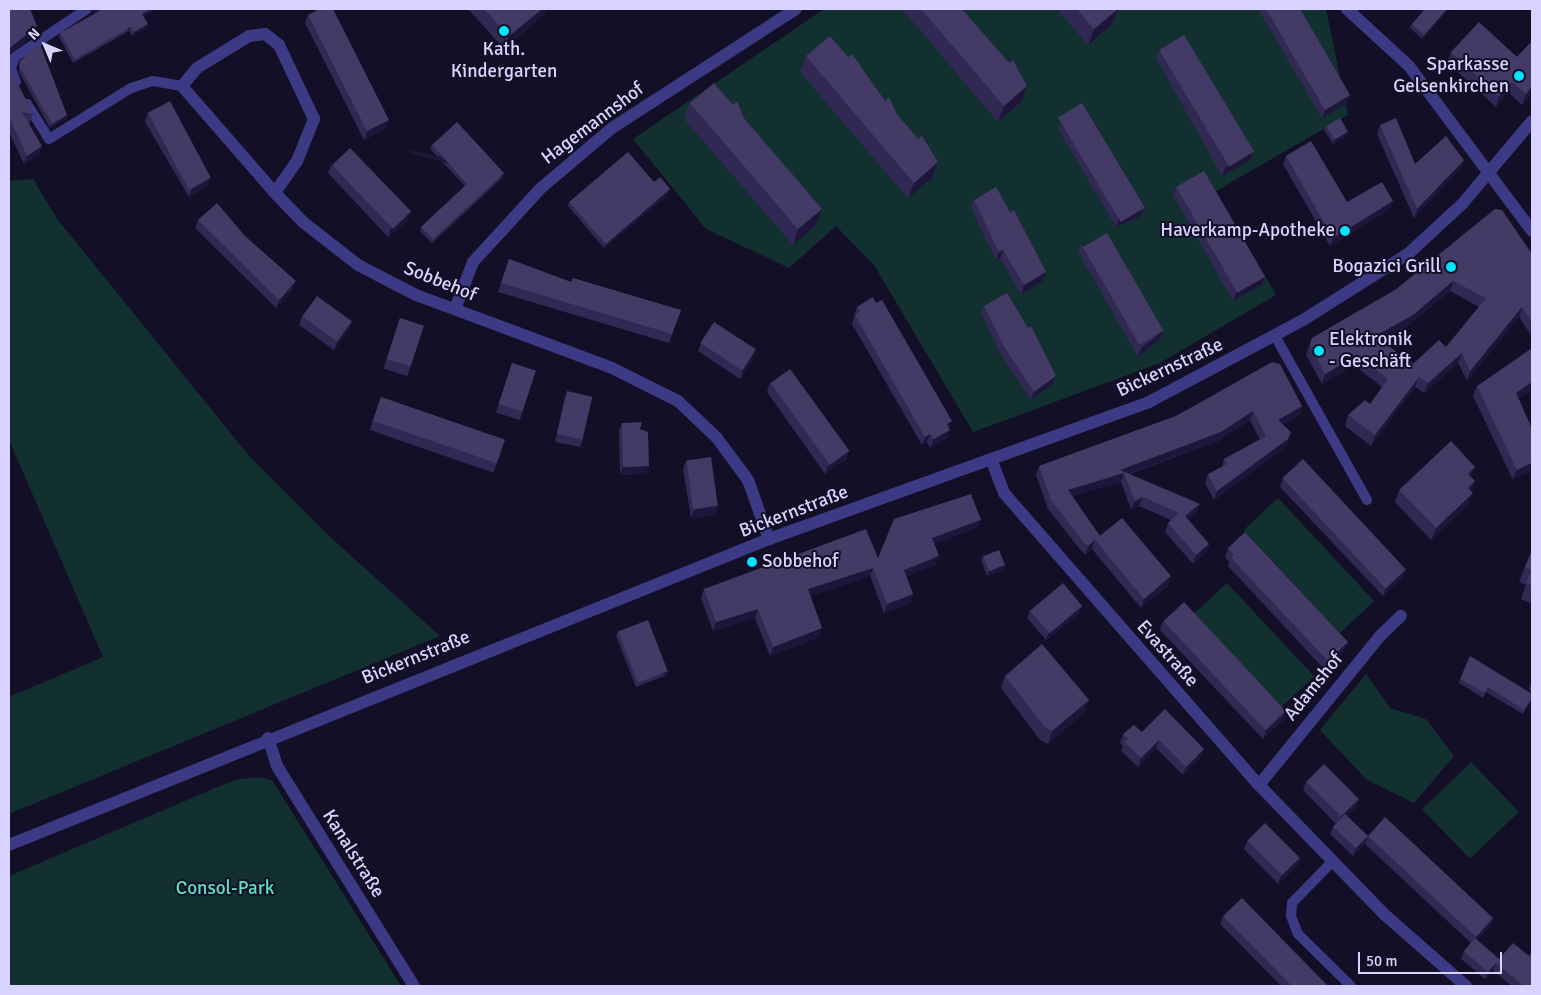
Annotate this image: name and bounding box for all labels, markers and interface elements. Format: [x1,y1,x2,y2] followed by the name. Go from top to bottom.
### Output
[20,20,70,70] north arrow
[25,25,43,43] text: N
[498,25,510,37] marker: Kath. Kindergarten
[451,39,557,83] place label: Kath. Kindergarten
[1393,54,1509,98] place label: Sparkasse Gelsenkirchen
[1513,70,1525,82] marker: Sparkasse Gelsenkirchen
[537,78,649,170] street label: Hagemannshof
[1160,220,1335,242] place label: Haverkamp-Apotheke
[1339,225,1351,237] marker: Haverkamp-Apotheke
[1332,256,1441,278] place label: Bogazici Grill
[400,257,480,307] street label: Sobbehof
[1445,261,1457,273] marker: Bogazici Grill
[1329,329,1412,373] place label: Elektronik - Geschäft
[1113,333,1227,403] street label: Bickernstraße
[1313,345,1325,357] marker: Elektronik - Geschäft
[736,481,852,543] street label: Bickernstraße
[762,551,838,573] place label: Sobbehof
[746,556,758,568] marker: Sobbehof
[1131,616,1203,692] street label: Evastraße
[359,626,473,690] street label: Bickernstraße
[1280,648,1348,726] street label: Adamshof
[317,806,389,902] street label: Kanalstraße
[176,878,274,900] park label: Consol-Park
[1361,942,1505,974] scale bar
[1366,952,1397,970] text: 50 m

